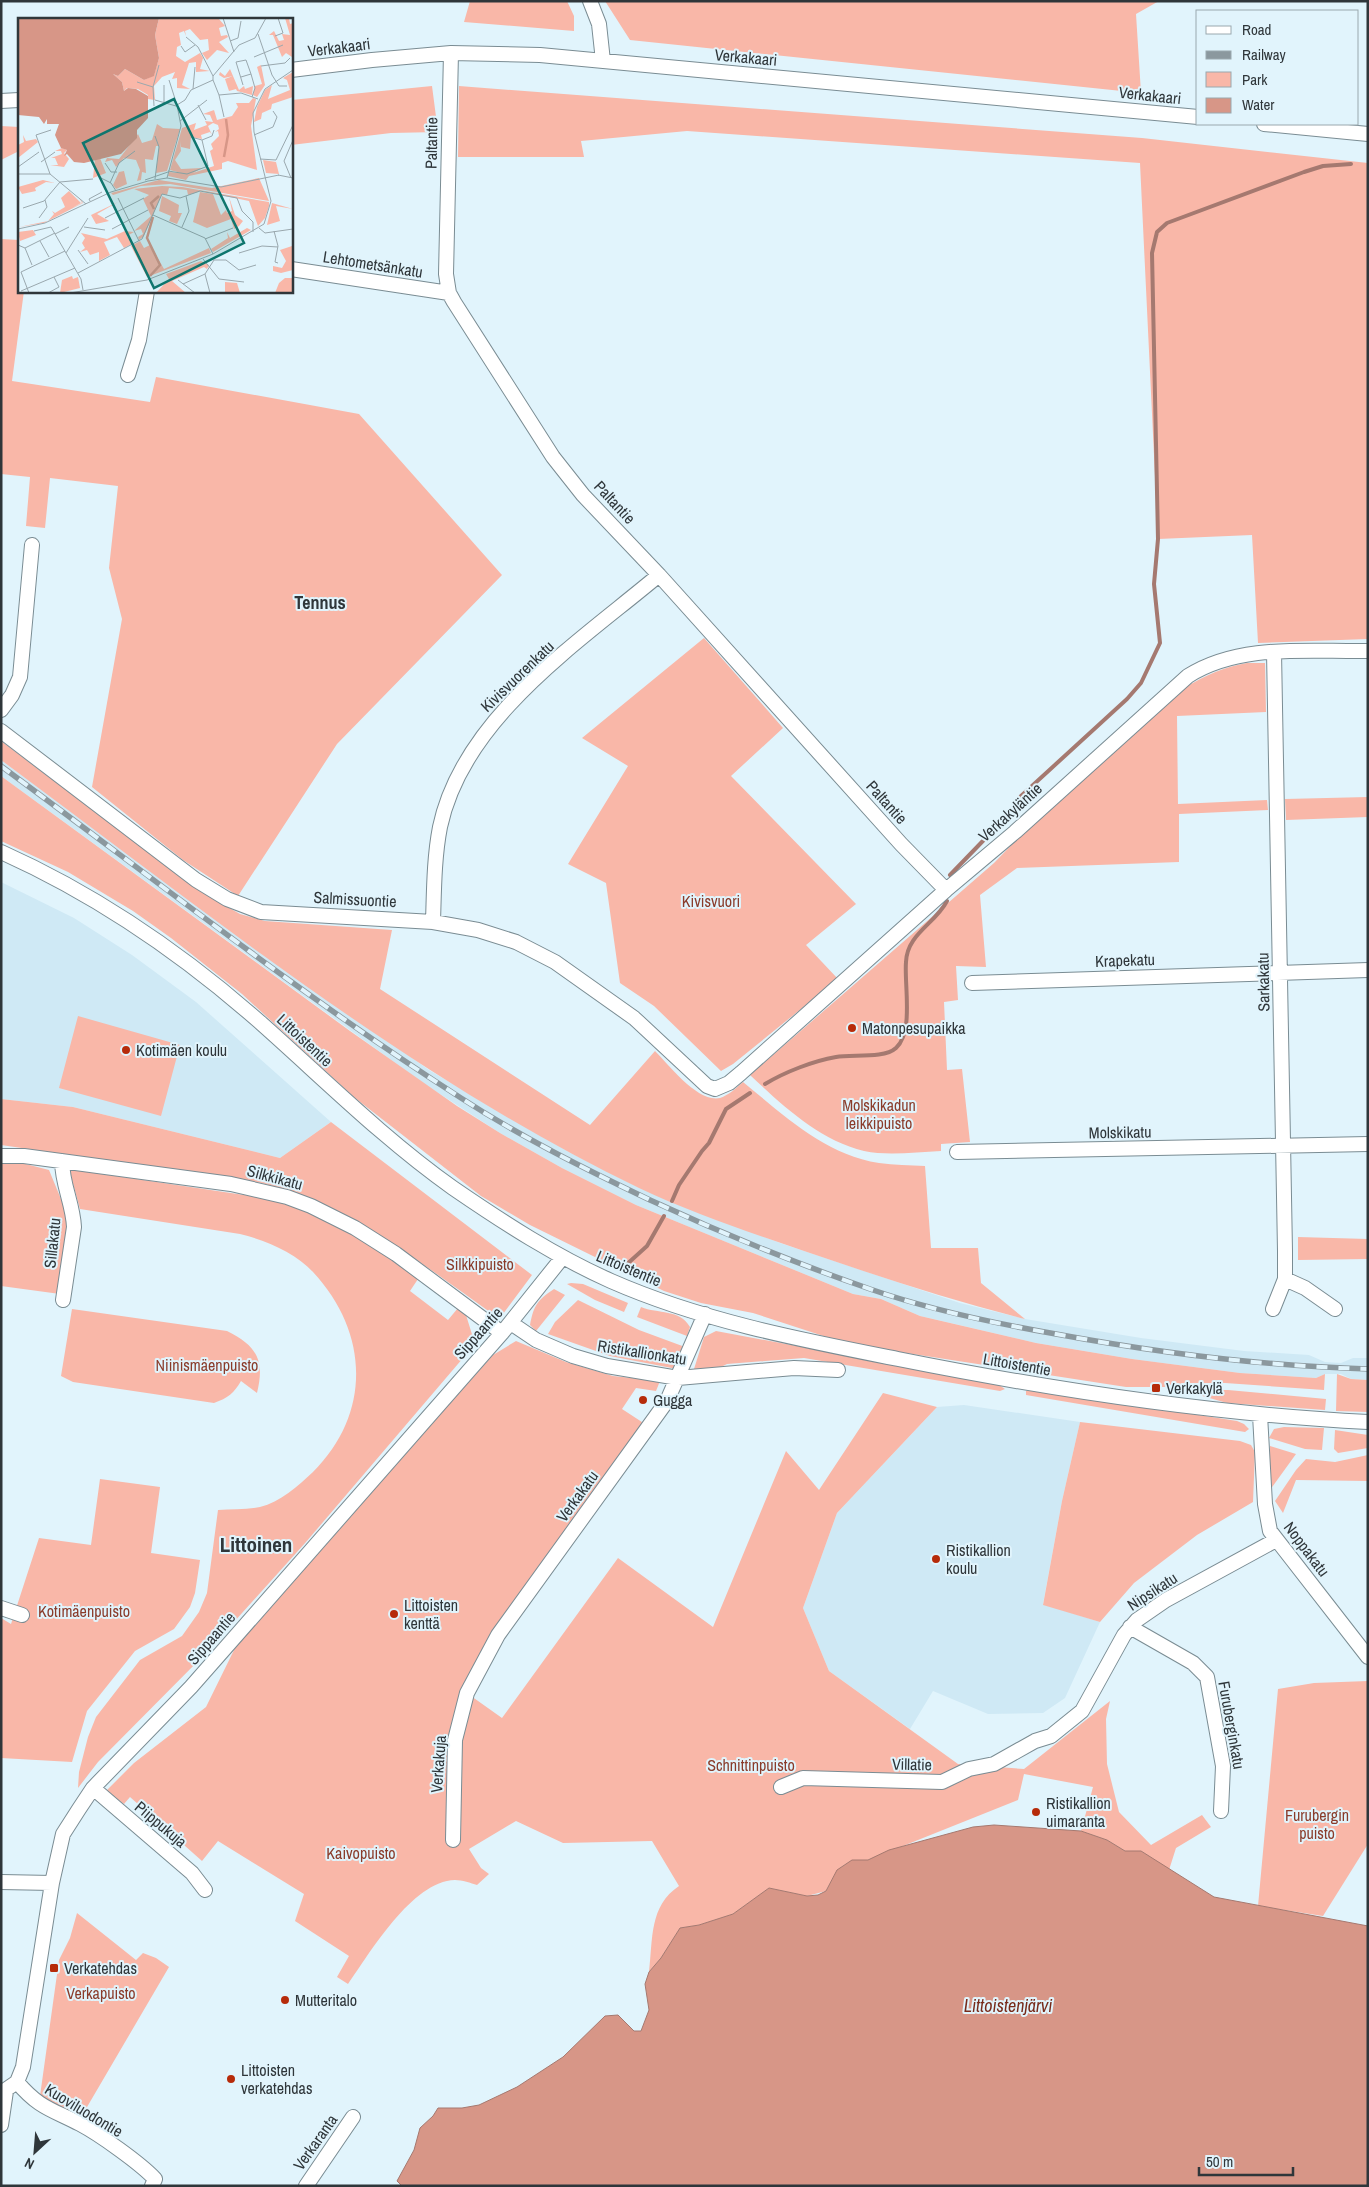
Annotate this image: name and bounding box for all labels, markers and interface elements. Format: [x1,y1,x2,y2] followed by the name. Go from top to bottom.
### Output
[1196,10,1359,125] legend
[18,18,292,292] inset map
[1242,19,1271,40] text: Road
[307,32,371,62] street label: Verkakaari
[714,43,778,71] street label: Verkakaari
[1242,44,1287,65] text: Railway
[1242,69,1268,90] text: Park
[1118,81,1182,109] street label: Verkakaari
[1242,94,1274,115] text: Water
[420,117,442,169] street label: Paltantie
[322,245,424,283] street label: Lehtometsänkatu
[589,476,641,528] street label: Paltantie
[294,590,346,615] district label: Tennus
[476,635,558,717] street label: Kivisvuorenkatu
[861,775,913,829] street label: Paltantie
[973,777,1047,847] street label: Verkakyläntie
[313,886,397,912] street label: Salmissuontie
[682,890,740,912] park label: Kivisvuori
[1095,948,1155,972] street label: Krapekatu
[1251,952,1275,1012] street label: Sarkakatu
[272,1009,338,1071] street label: Littoistentie
[862,1017,966,1039] place label: Matonpesupaikka
[846,1022,858,1034] marker: Matonpesupaikka
[136,1039,227,1061] place label: Kotimäen koulu
[120,1044,132,1056] marker: Kotimäen koulu
[842,1094,916,1134] park label: Molskikadun leikkipuisto
[1088,1120,1152,1144] street label: Molskikatu
[245,1159,305,1195] street label: Silkkikatu
[38,1217,66,1269] street label: Sillakatu
[593,1244,665,1292] street label: Littoistentie
[446,1253,514,1275] park label: Silkkipuisto
[449,1302,507,1364] street label: Sippaantie
[596,1334,688,1370] street label: Ristikallionkatu
[981,1347,1053,1381] street label: Littoistentie
[156,1354,258,1376] park label: Niinismäenpuisto
[1166,1377,1224,1399] place label: Verkakylä
[1150,1382,1162,1394] marker: Verkakylä
[653,1389,693,1411] place label: Gugga
[637,1394,649,1406] marker: Gugga
[551,1466,603,1526] street label: Verkakatu
[1279,1517,1335,1581] street label: Noppakatu
[220,1530,292,1559] district label: Littoinen
[946,1539,1011,1579] place label: Ristikallion koulu
[930,1553,942,1565] marker: Ristikallion koulu
[1123,1567,1181,1615] street label: Nipsikatu
[404,1594,458,1634] place label: Littoisten kenttä
[38,1600,130,1622] park label: Kotimäenpuisto
[182,1607,240,1669] street label: Sippaantie
[388,1608,400,1620] marker: Littoisten kenttä
[1213,1679,1251,1771] street label: Furuberginkatu
[425,1734,451,1794] street label: Verkakuja
[892,1753,932,1775] street label: Villatie
[707,1754,795,1776] park label: Schnittinpuisto
[1046,1792,1111,1832] place label: Ristikallion uimaranta
[130,1796,192,1853] street label: Piippukuja
[1285,1804,1349,1844] park label: Furubergin puisto
[1030,1806,1042,1818] marker: Ristikallion uimaranta
[326,1842,396,1864] park label: Kaivopuisto
[64,1957,137,1979] place label: Verkatehdas
[48,1962,60,1974] marker: Verkatehdas
[66,1982,136,2004] park label: Verkapuisto
[295,1989,357,2011] place label: Mutteritalo
[964,1993,1052,2018] water label: Littoistenjärvi
[279,1994,291,2006] marker: Mutteritalo
[241,2059,312,2099] place label: Littoisten verkatehdas
[225,2073,237,2085] marker: Littoisten verkatehdas
[41,2078,127,2142] street label: Kuoviluodontie
[288,2109,343,2174] street label: Verkaranta
[10,2127,60,2177] north arrow
[1199,2144,1293,2176] scale bar
[1206,2151,1233,2172] text: 50 m
[22,2154,37,2174] text: N

